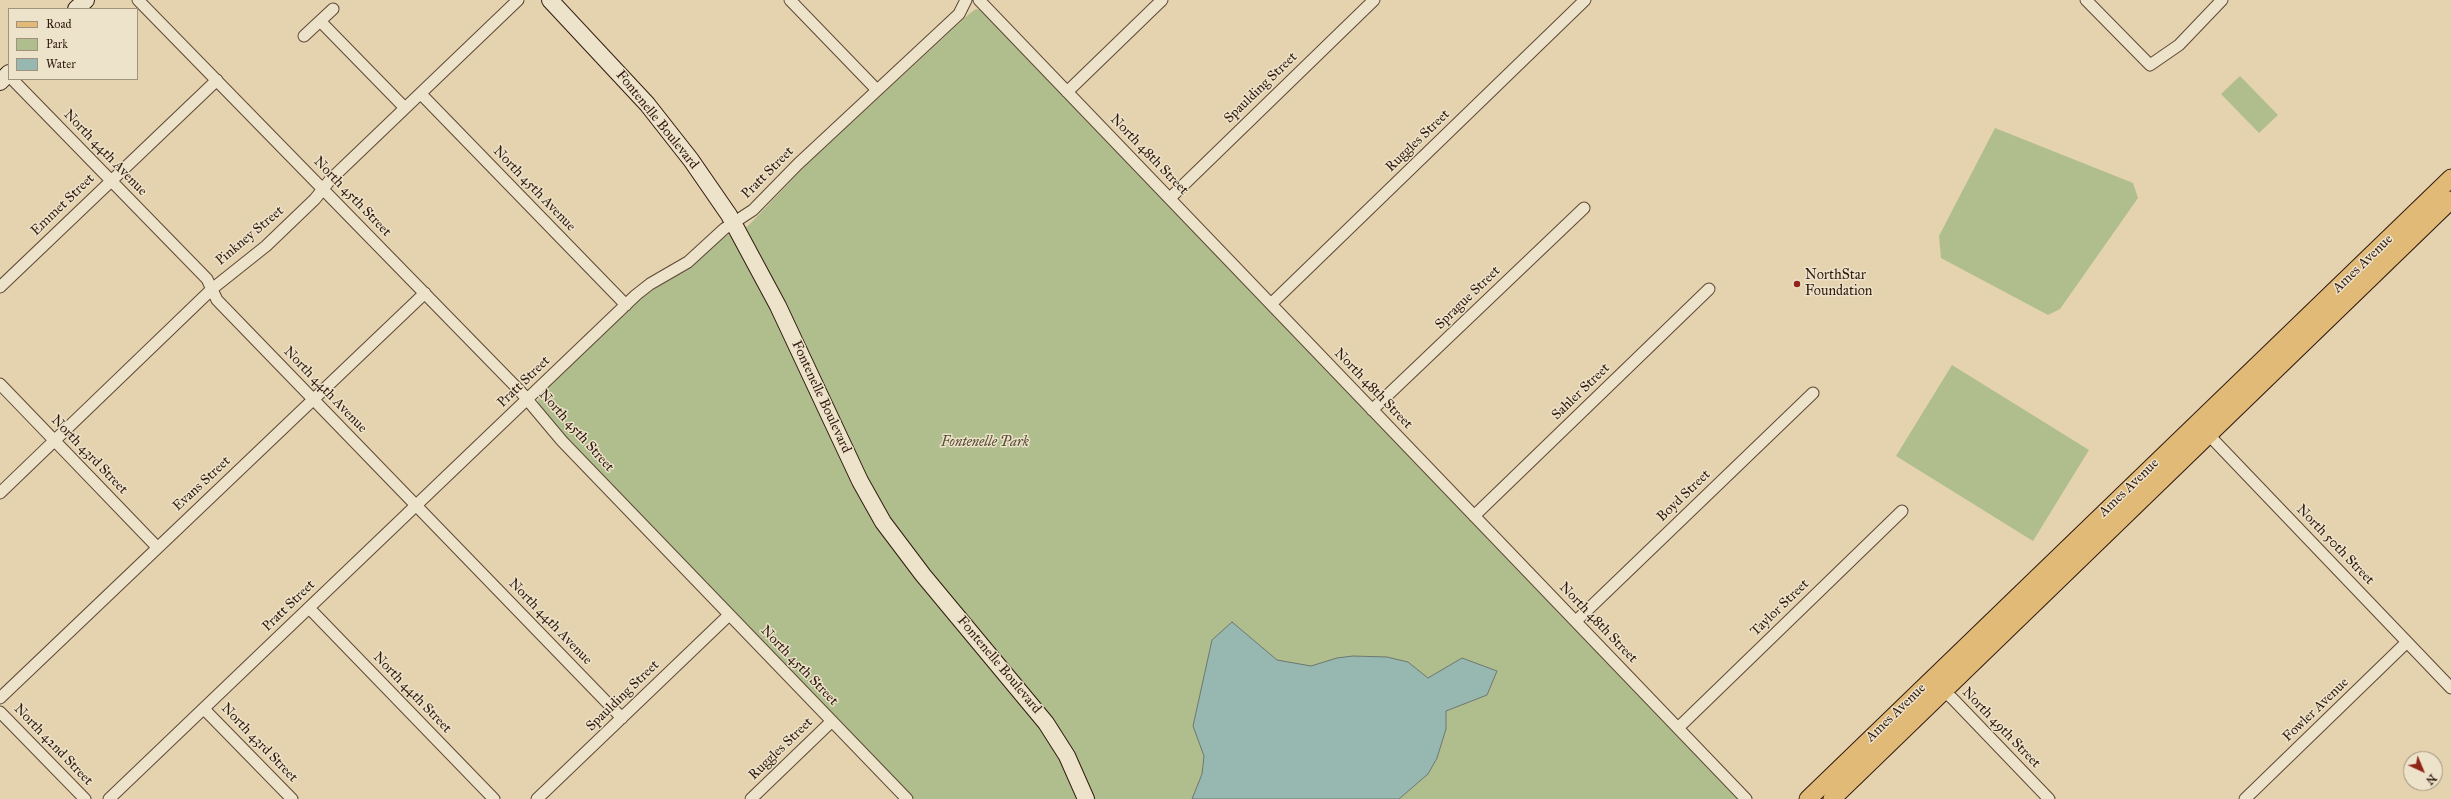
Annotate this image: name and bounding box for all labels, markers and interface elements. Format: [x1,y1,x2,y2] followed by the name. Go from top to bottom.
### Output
[8,8,138,80] legend
[46,17,72,31] text: Road
[46,37,68,51] text: Park
[1221,49,1301,127] street label: Spaulding Street
[46,57,76,71] text: Water
[612,67,702,173] street label: Fontenelle Boulevard
[60,106,150,200] street label: North 44th Avenue
[1382,106,1454,176] street label: Ruggles Street
[1106,111,1192,199] street label: North 48th Street
[489,143,579,235] street label: North 45th Avenue
[738,143,798,203] street label: Pratt Street
[310,154,394,240] street label: North 45th Street
[28,170,98,240] street label: Emmet Street
[213,203,287,269] street label: Pinkney Street
[2329,231,2397,297] street label: Ames Avenue
[1432,263,1504,333] street label: Sprague Street
[1805,268,1872,300] place label: NorthStar Foundation
[1792,279,1802,289] marker: NorthStar Foundation
[788,338,854,456] street label: Fontenelle Boulevard
[280,343,370,437] street label: North 44th Avenue
[1330,345,1416,433] street label: North 48th Street
[494,353,554,411] street label: Pratt Street
[1548,360,1614,424] street label: Sahler Street
[535,387,617,475] street label: North 45th Street
[47,412,131,498] street label: North 43rd Street
[941,435,1029,451] park label: Fontenelle Park
[170,453,234,515] street label: Evans Street
[2095,455,2163,521] street label: Ames Avenue
[1654,466,1714,526] street label: Boyd Street
[2293,501,2377,589] street label: North 50th Street
[505,575,595,669] street label: North 44th Avenue
[1747,576,1813,640] street label: Taylor Street
[259,577,319,635] street label: Pratt Street
[1555,579,1641,667] street label: North 48th Street
[953,613,1045,717] street label: Fontenelle Boulevard
[757,623,841,709] street label: North 45th Street
[369,649,455,737] street label: North 44th Street
[583,657,663,735] street label: Spaulding Street
[2280,674,2352,746] street label: Fowler Avenue
[1862,680,1930,746] street label: Ames Avenue
[1958,684,2044,772] street label: North 49th Street
[217,700,301,786] street label: North 43rd Street
[10,701,96,789] street label: North 42nd Street
[745,714,817,784] street label: Ruggles Street
[2403,751,2443,791] north arrow
[2423,771,2439,787] text: N

